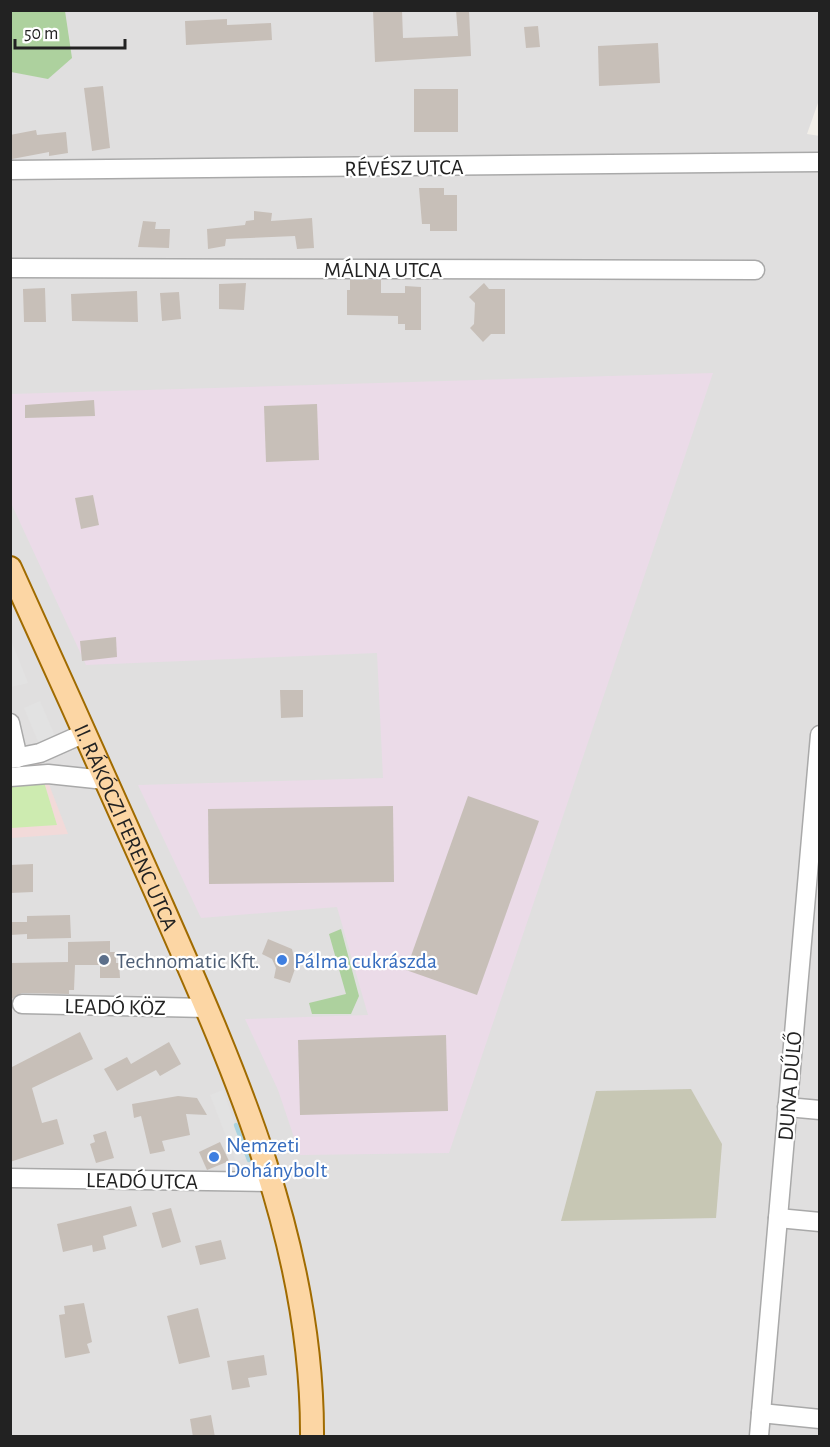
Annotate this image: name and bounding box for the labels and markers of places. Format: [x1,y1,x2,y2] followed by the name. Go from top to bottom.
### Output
[116,950,260,972] place label: Technomatic Kft.
[294,950,437,972] place label: Pálma cukrászda
[97,953,111,967] marker: Technomatic Kft.
[275,953,289,967] marker: Pálma cukrászda
[226,1134,327,1181] place label: Nemzeti Dohánybolt
[207,1150,221,1164] marker: Nemzeti Dohánybolt

